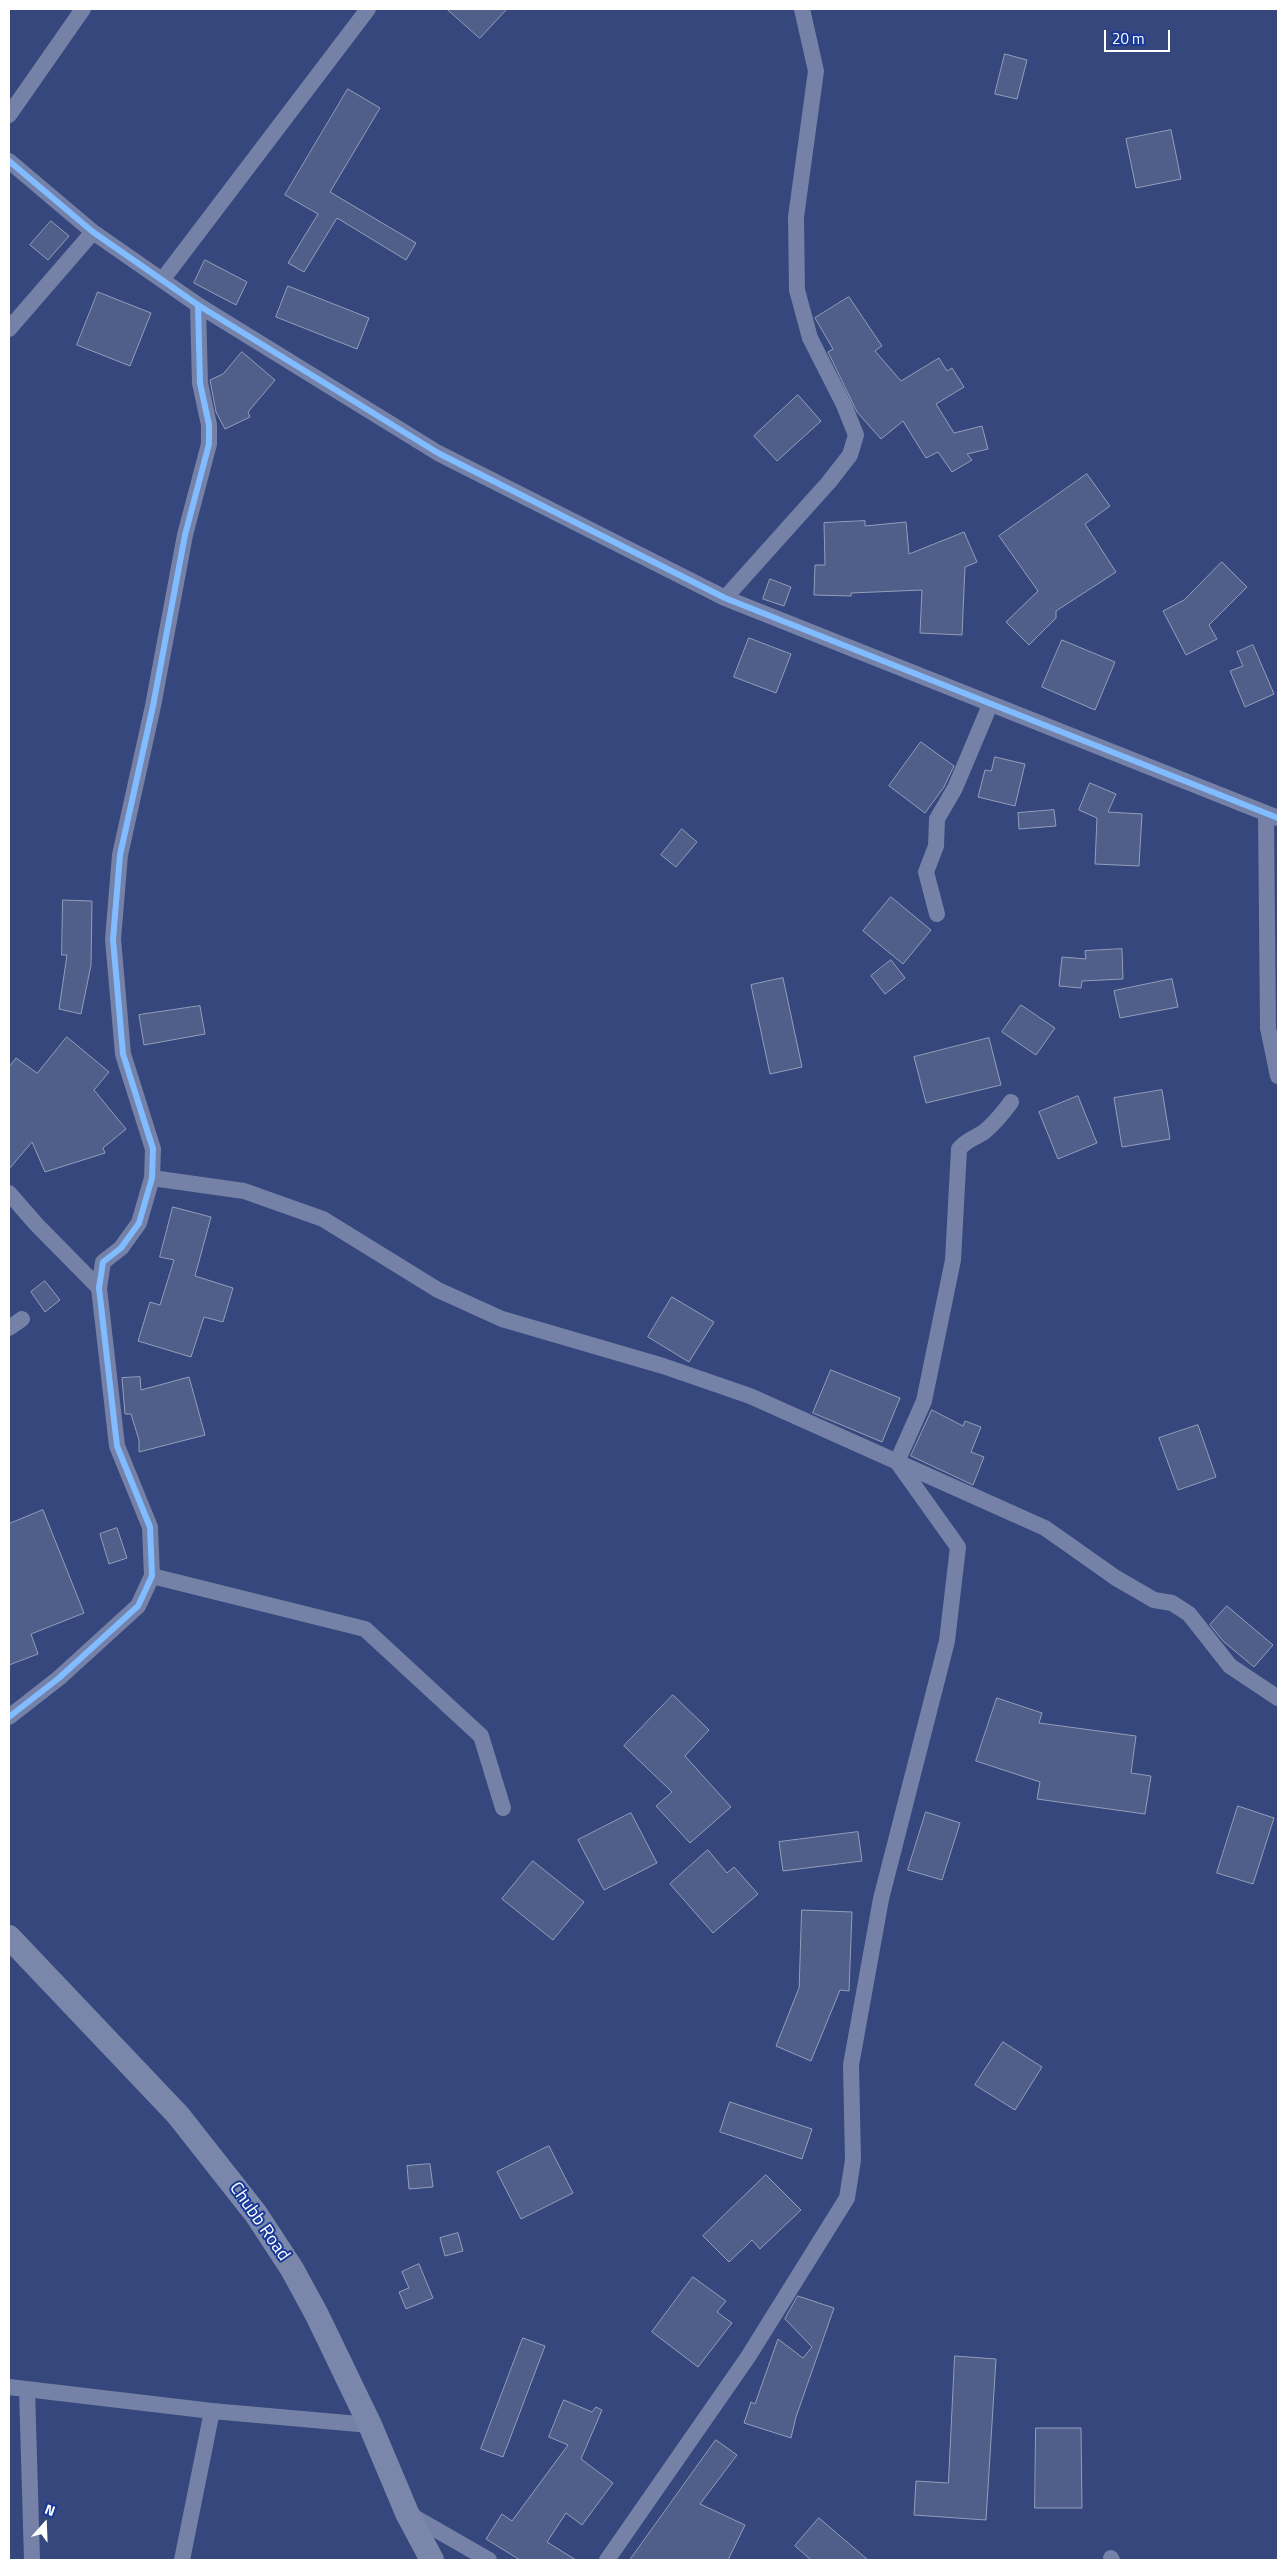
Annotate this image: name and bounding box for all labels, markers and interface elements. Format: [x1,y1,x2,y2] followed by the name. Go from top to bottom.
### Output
[1107,20,1173,52] scale bar
[1112,27,1145,50] text: 20 m
[224,2179,294,2265] street label: Chubb Road
[42,2498,58,2521] text: N
[20,2499,70,2549] north arrow

